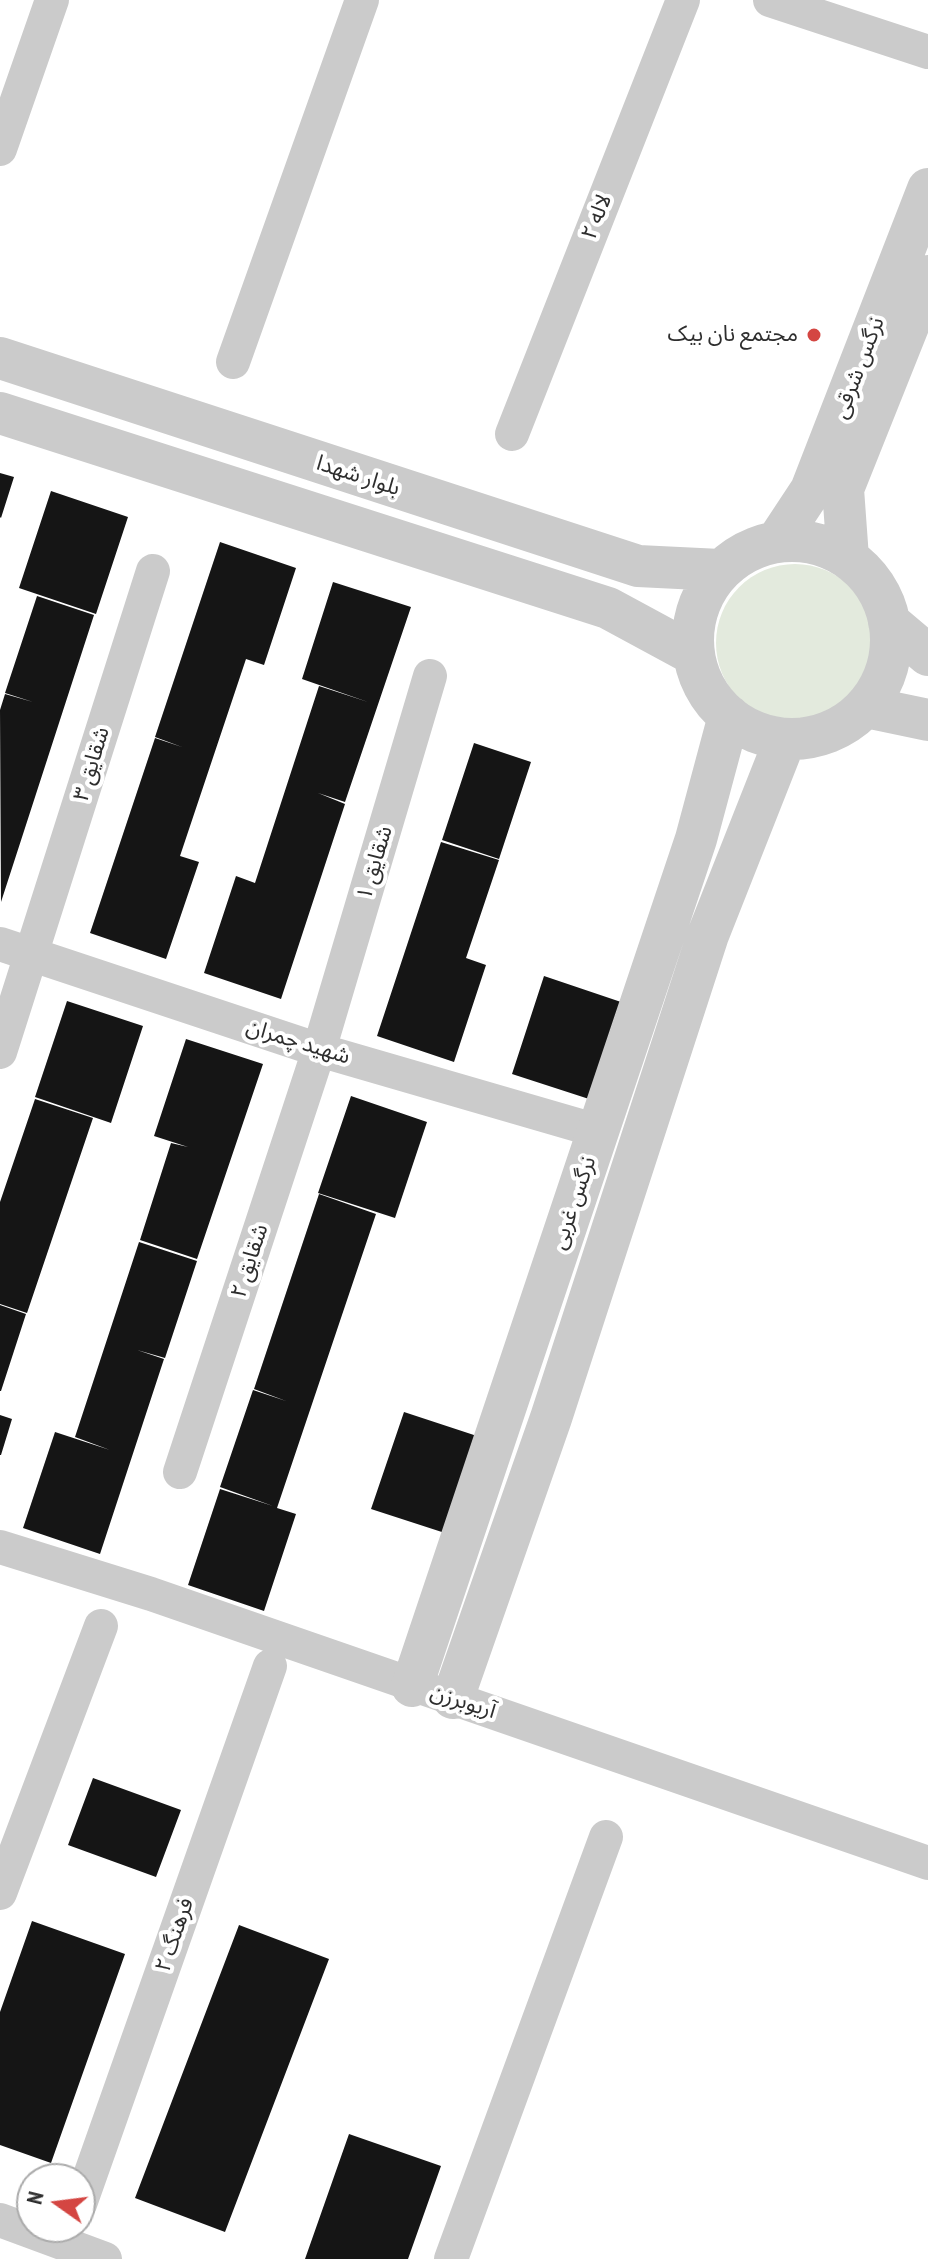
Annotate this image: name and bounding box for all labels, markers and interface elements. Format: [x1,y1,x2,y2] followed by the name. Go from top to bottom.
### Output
[576,191,618,243] street label: لاله ۲
[828,313,890,423] street label: نرگس شرقی
[668,322,798,348] place label: مجتمع نان بیک
[805,326,823,344] marker: مجتمع نان بیک
[313,450,403,502] street label: بلوار شهدا
[68,724,116,804] street label: شقایق ۳
[351,823,399,903] street label: شقایق ۱
[243,1014,353,1070] street label: شهید چمران
[546,1153,602,1253] street label: نرگس غربی
[226,1221,274,1301] street label: شقایق ۲
[427,1679,499,1725] street label: آریوبرزن
[150,1895,200,1975] street label: فرهنگ ۲
[16,2163,96,2243] north arrow
[20,2189,50,2207] text: N

